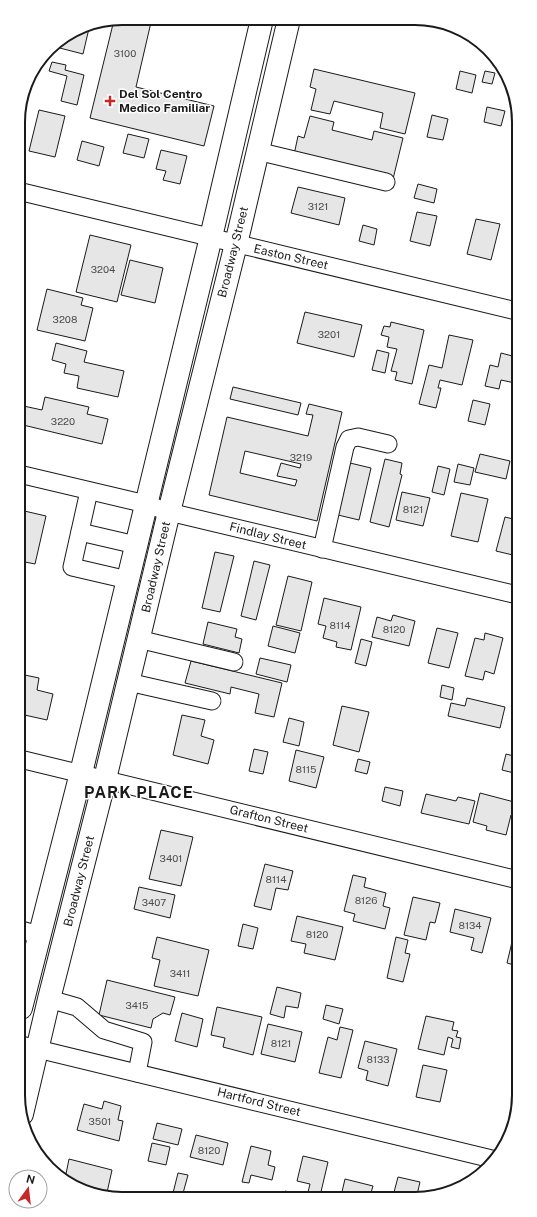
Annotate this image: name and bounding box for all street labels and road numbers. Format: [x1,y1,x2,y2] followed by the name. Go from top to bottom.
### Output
[215,205,251,299] street label: Broadway Street
[252,242,330,272] street label: Easton Street
[139,520,173,614] street label: Broadway Street
[228,520,308,552] street label: Findlay Street
[228,802,310,836] street label: Grafton Street
[61,834,97,928] street label: Broadway Street
[216,1085,303,1119] street label: Hartford Street

